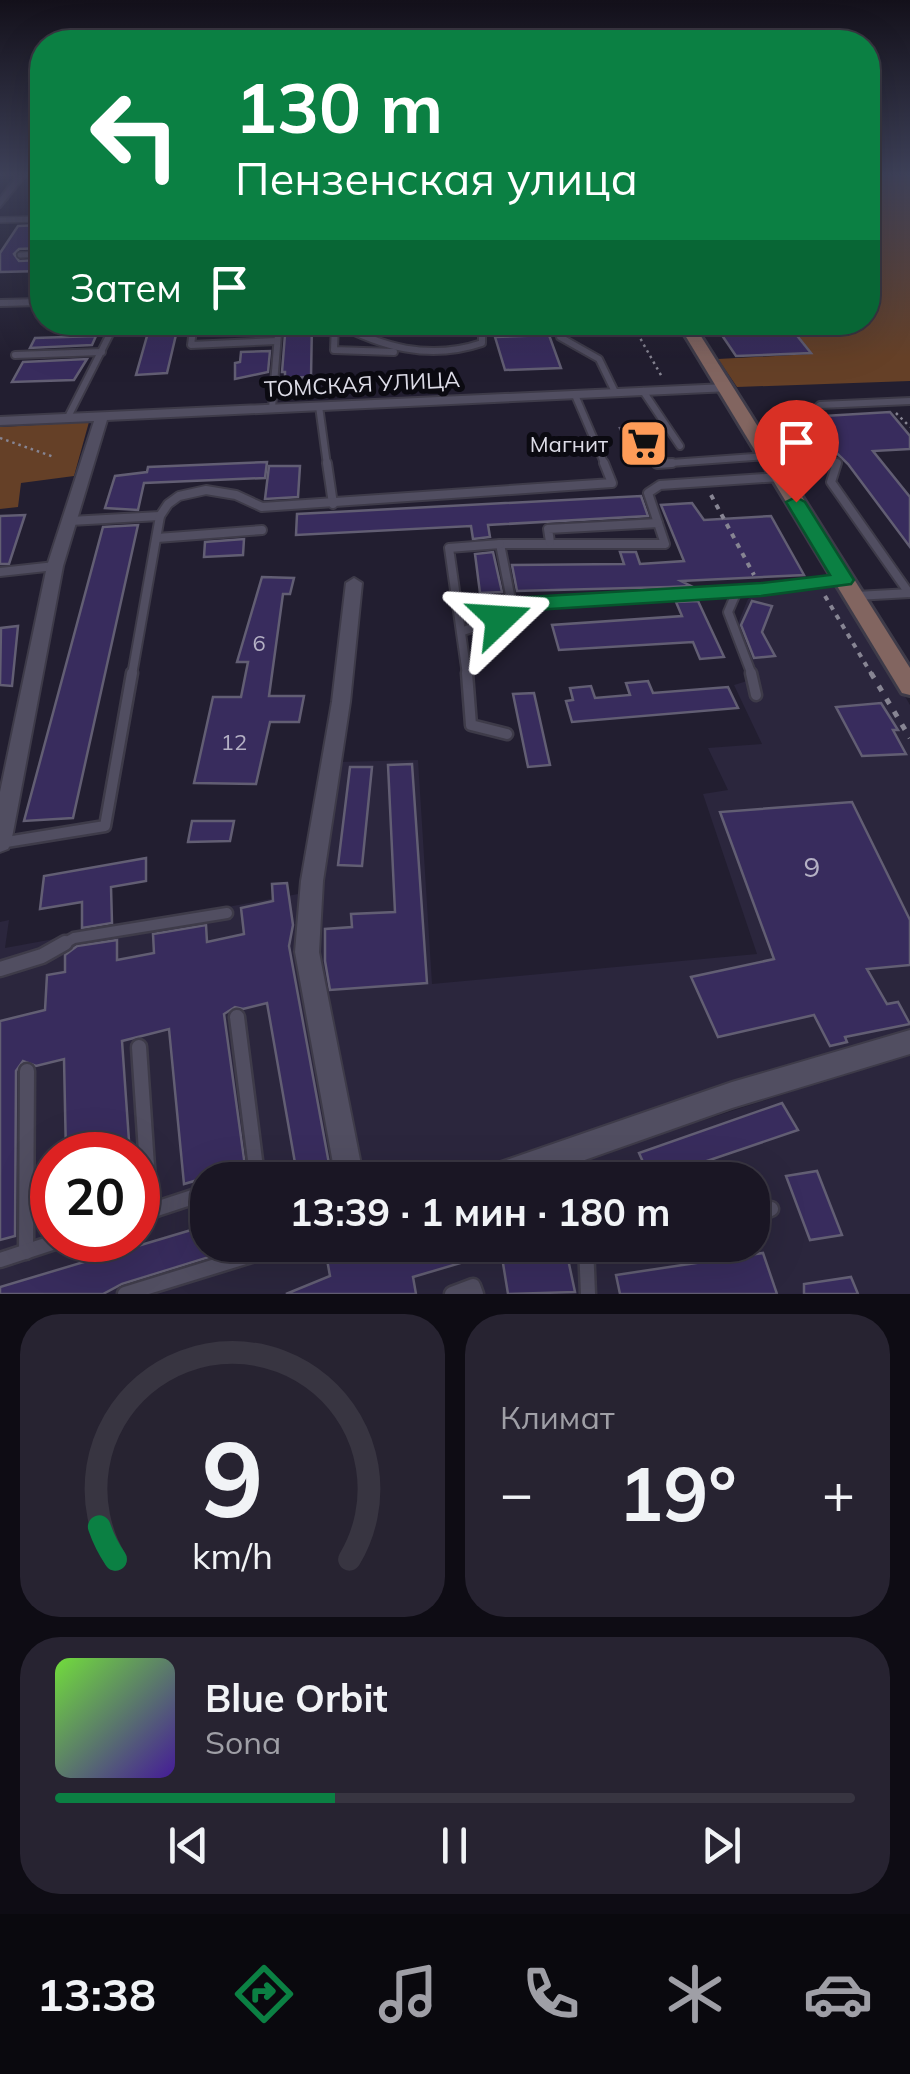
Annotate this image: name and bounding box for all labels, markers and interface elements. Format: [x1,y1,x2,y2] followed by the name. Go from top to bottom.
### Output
[235,63,443,151] text: 130 m
[70,70,200,200] icon: left
[235,150,638,206] text: Пензенская улица
[202,260,257,315] icon: arrive
[70,264,182,312] text: Затем
[263,365,461,403] street label: ТОМСКАЯ УЛИЦА
[754,400,839,503] pin
[769,415,824,470] icon: arrive
[617,418,669,470] supermarket icon: Магнит
[530,430,608,458] place label: Магнит
[448,567,552,671] position arrow
[252,629,266,657] house number: 6
[221,728,247,756] house number: 12
[804,849,820,884] house number: 9
[30,1132,160,1262] speed limit sign: 20
[290,1188,670,1236] text: 13:39 · 1 мин · 180 m
[500,1397,614,1437] text: Климат
[201,1412,264,1543] text: 9
[618,1446,737,1540] text: 19°
[500,1458,533,1527] text: −
[822,1458,855,1527] text: +
[192,1533,273,1578] text: km/h
[205,1674,388,1722] text: Blue Orbit
[205,1722,281,1762] text: Sona
[161,1818,216,1873] icon: previous
[427,1818,482,1873] icon: pause
[694,1818,749,1873] icon: next
[229,1959,299,2029] icon: directions
[373,1959,443,2029] icon: music
[516,1959,586,2029] icon: phone
[660,1959,730,2029] icon: climate
[803,1959,873,2029] icon: car
[37,1966,156,2022] text: 13:38

